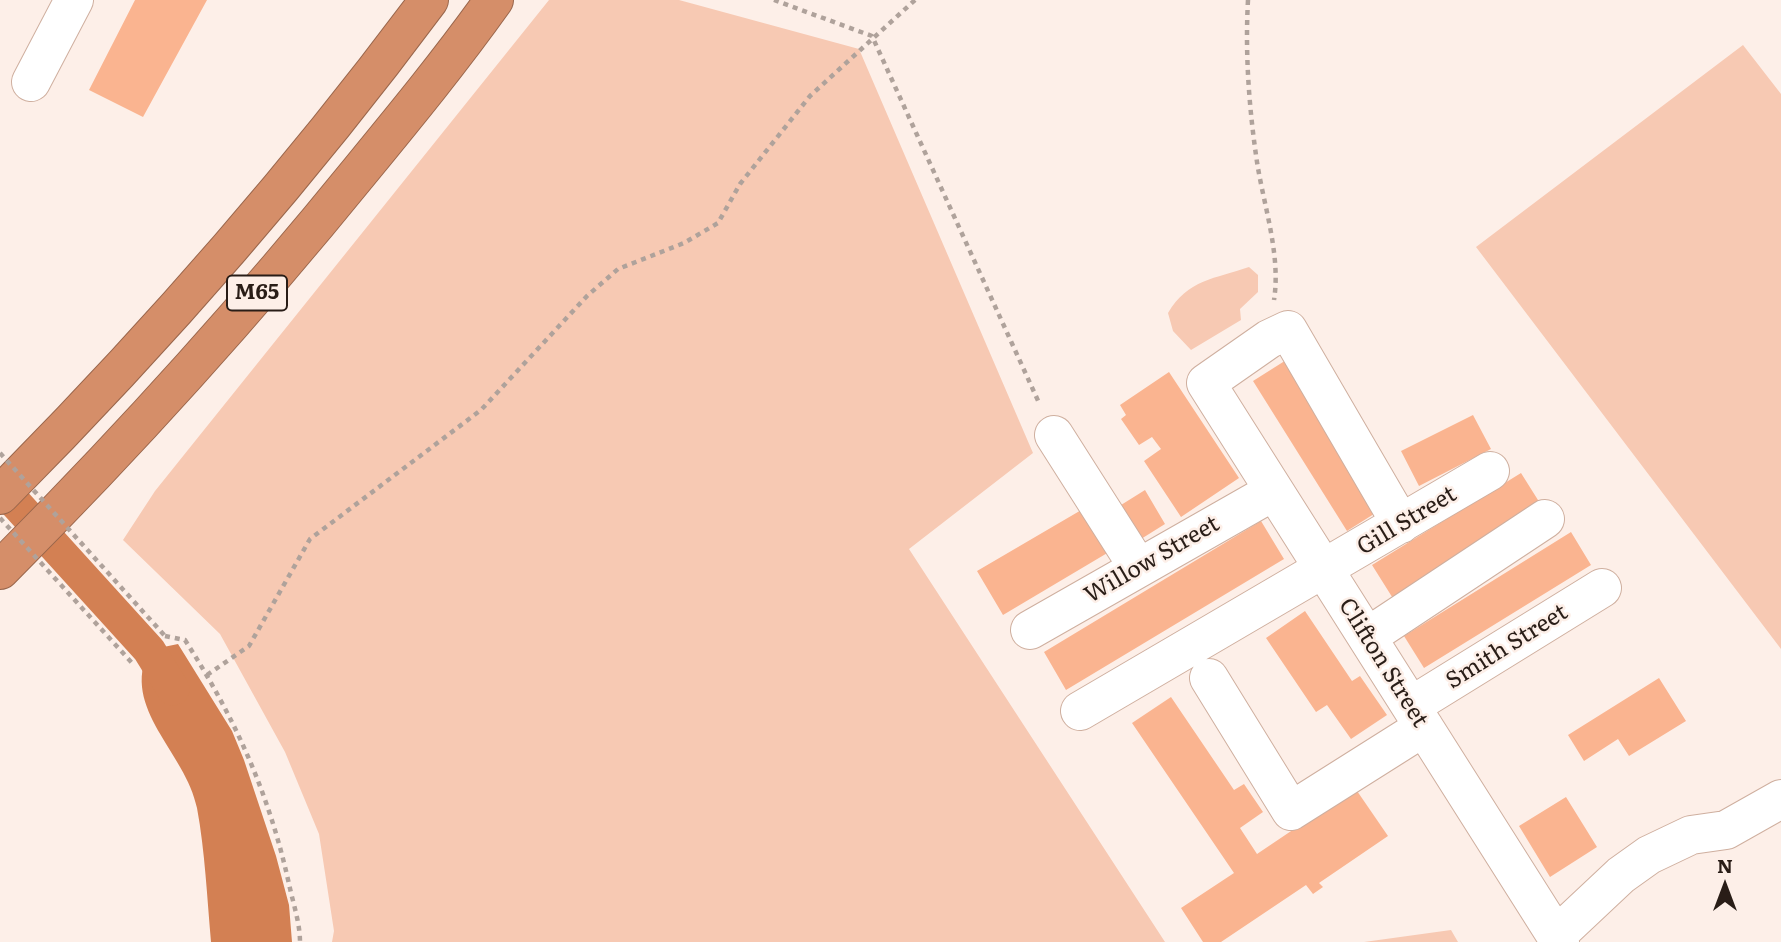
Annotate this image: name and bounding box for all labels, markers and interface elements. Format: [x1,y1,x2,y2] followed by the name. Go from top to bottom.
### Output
[227,276,287,310] road number: M65
[1352,481,1462,561] street label: Gill Street
[1080,510,1224,610] street label: Willow Street
[1332,593,1434,733] street label: Clifton Street
[1441,599,1573,695] street label: Smith Street
[1690,851,1760,921] north arrow
[1717,851,1733,879] text: N

